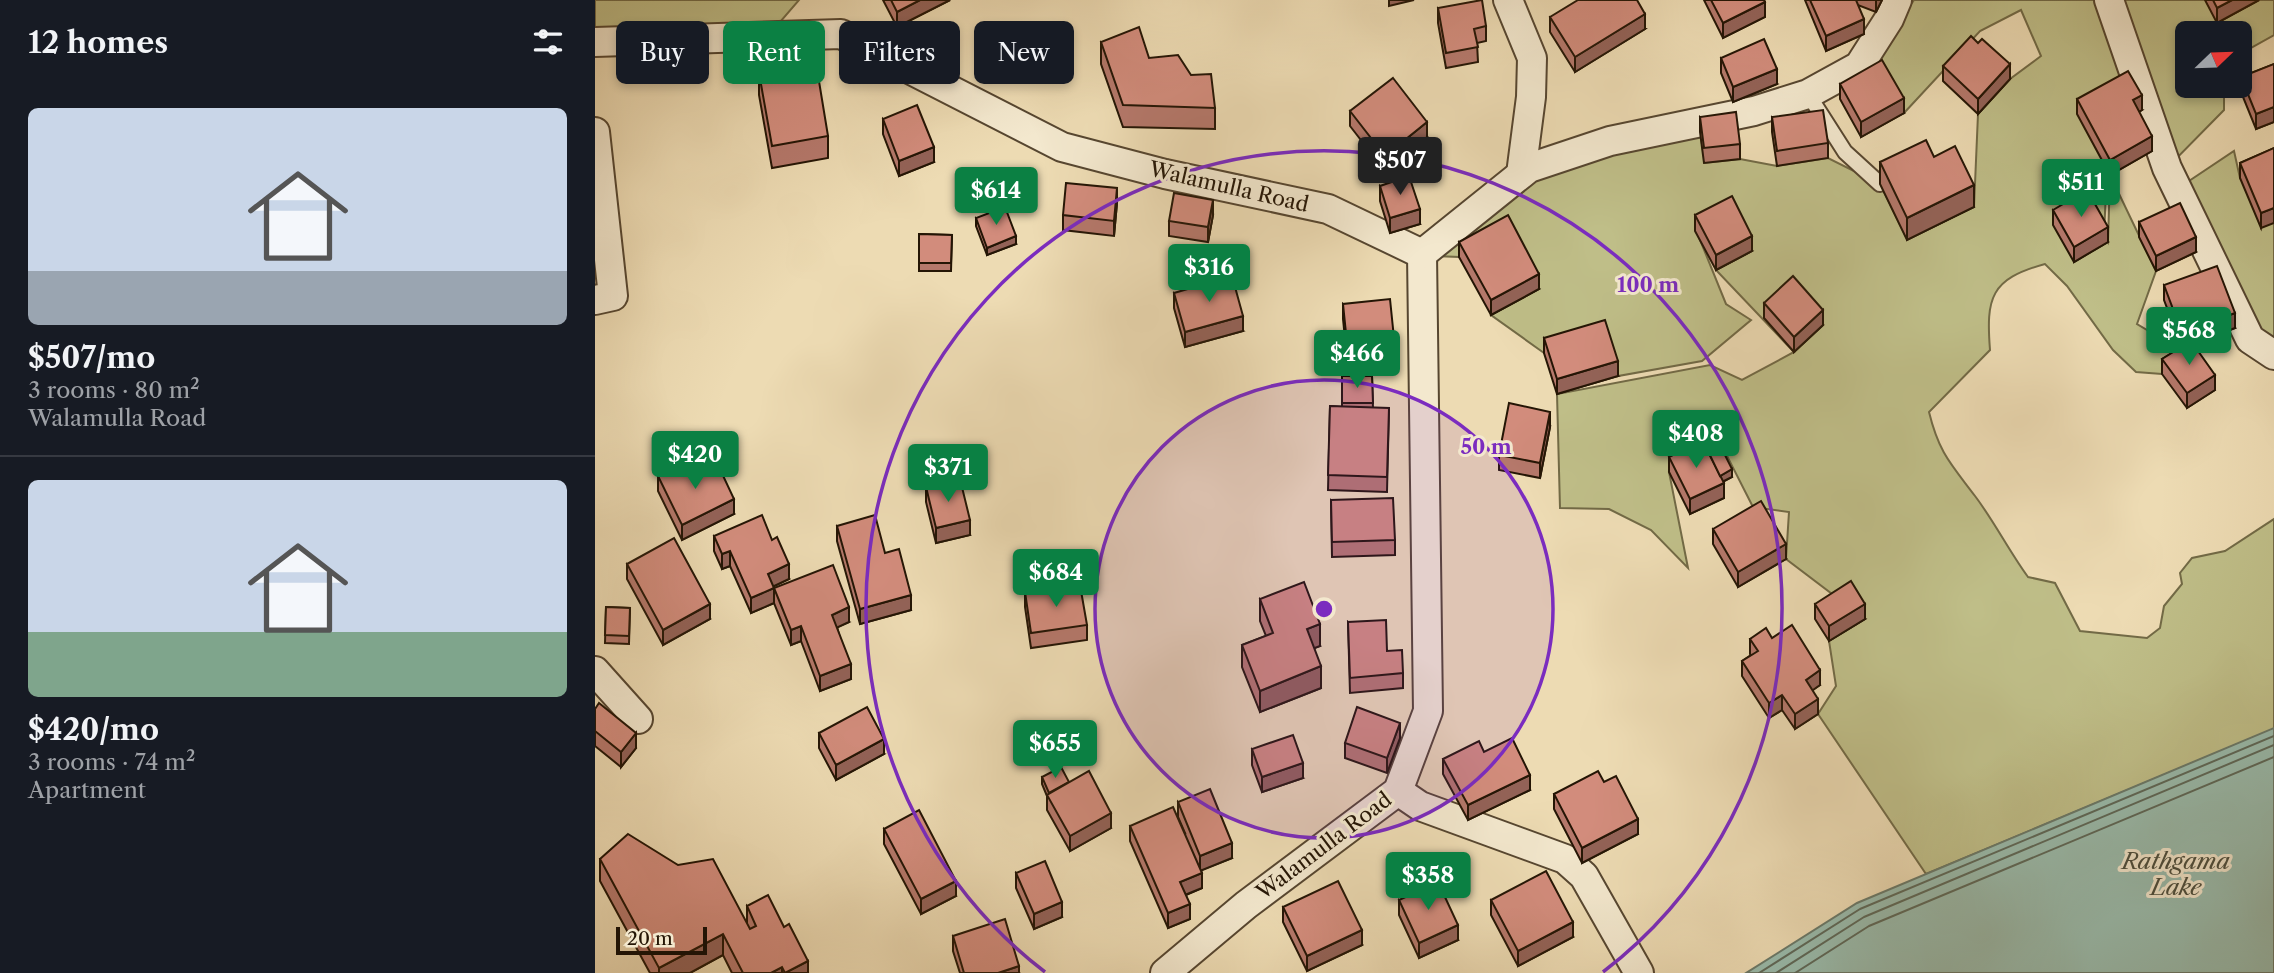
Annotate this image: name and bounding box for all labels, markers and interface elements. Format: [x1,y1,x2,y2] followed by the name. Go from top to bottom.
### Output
[616,21,709,84] chip: Buy
[723,21,825,84] chip: Rent
[839,21,960,84] chip: Filters
[974,21,1074,84] chip: New
[2175,21,2252,98] north arrow
[2175,21,2252,98] map controls
[529,23,567,61] icon: filters
[28,24,168,61] text: 12 homes
[1359,138,1441,197] pin: $507
[1374,146,1426,174] text: $507
[235,153,361,279] icon: home
[1146,156,1311,217] street label: Walamulla Road
[2040,160,2122,219] pin: $511
[955,168,1037,227] pin: $614
[2058,168,2104,196] text: $511
[971,176,1021,204] text: $614
[1168,244,1250,304] pin: $316
[1184,253,1234,281] text: $316
[1617,272,1679,297] text: 100 m
[2148,308,2230,367] pin: $568
[2162,316,2216,344] text: $568
[1316,330,1398,390] pin: $466
[28,339,155,376] text: $507/mo
[1330,339,1384,367] text: $466
[28,376,200,404] text: 3 rooms · 80 m²
[28,404,206,432] text: Walamulla Road
[1655,410,1737,470] pin: $408
[1668,419,1724,447] text: $408
[654,432,736,491] pin: $420
[1460,434,1512,459] text: 50 m
[668,440,722,468] text: $420
[907,444,989,504] pin: $371
[924,453,972,481] text: $371
[235,525,361,651] icon: home
[1015,550,1097,609] pin: $684
[1029,558,1083,586] text: $684
[1312,597,1336,621] centre of rings
[28,711,159,748] text: $420/mo
[1014,720,1096,780] pin: $655
[1029,729,1081,757] text: $655
[28,748,195,776] text: 3 rooms · 74 m²
[28,776,146,804] text: Apartment
[1250,786,1396,905] street label: Walamulla Road
[2120,847,2230,901] water label: Rathgama Lake
[1387,852,1469,912] pin: $358
[1402,861,1454,889] text: $358
[616,924,707,956] scale bar
[627,927,673,950] text: 20 m

